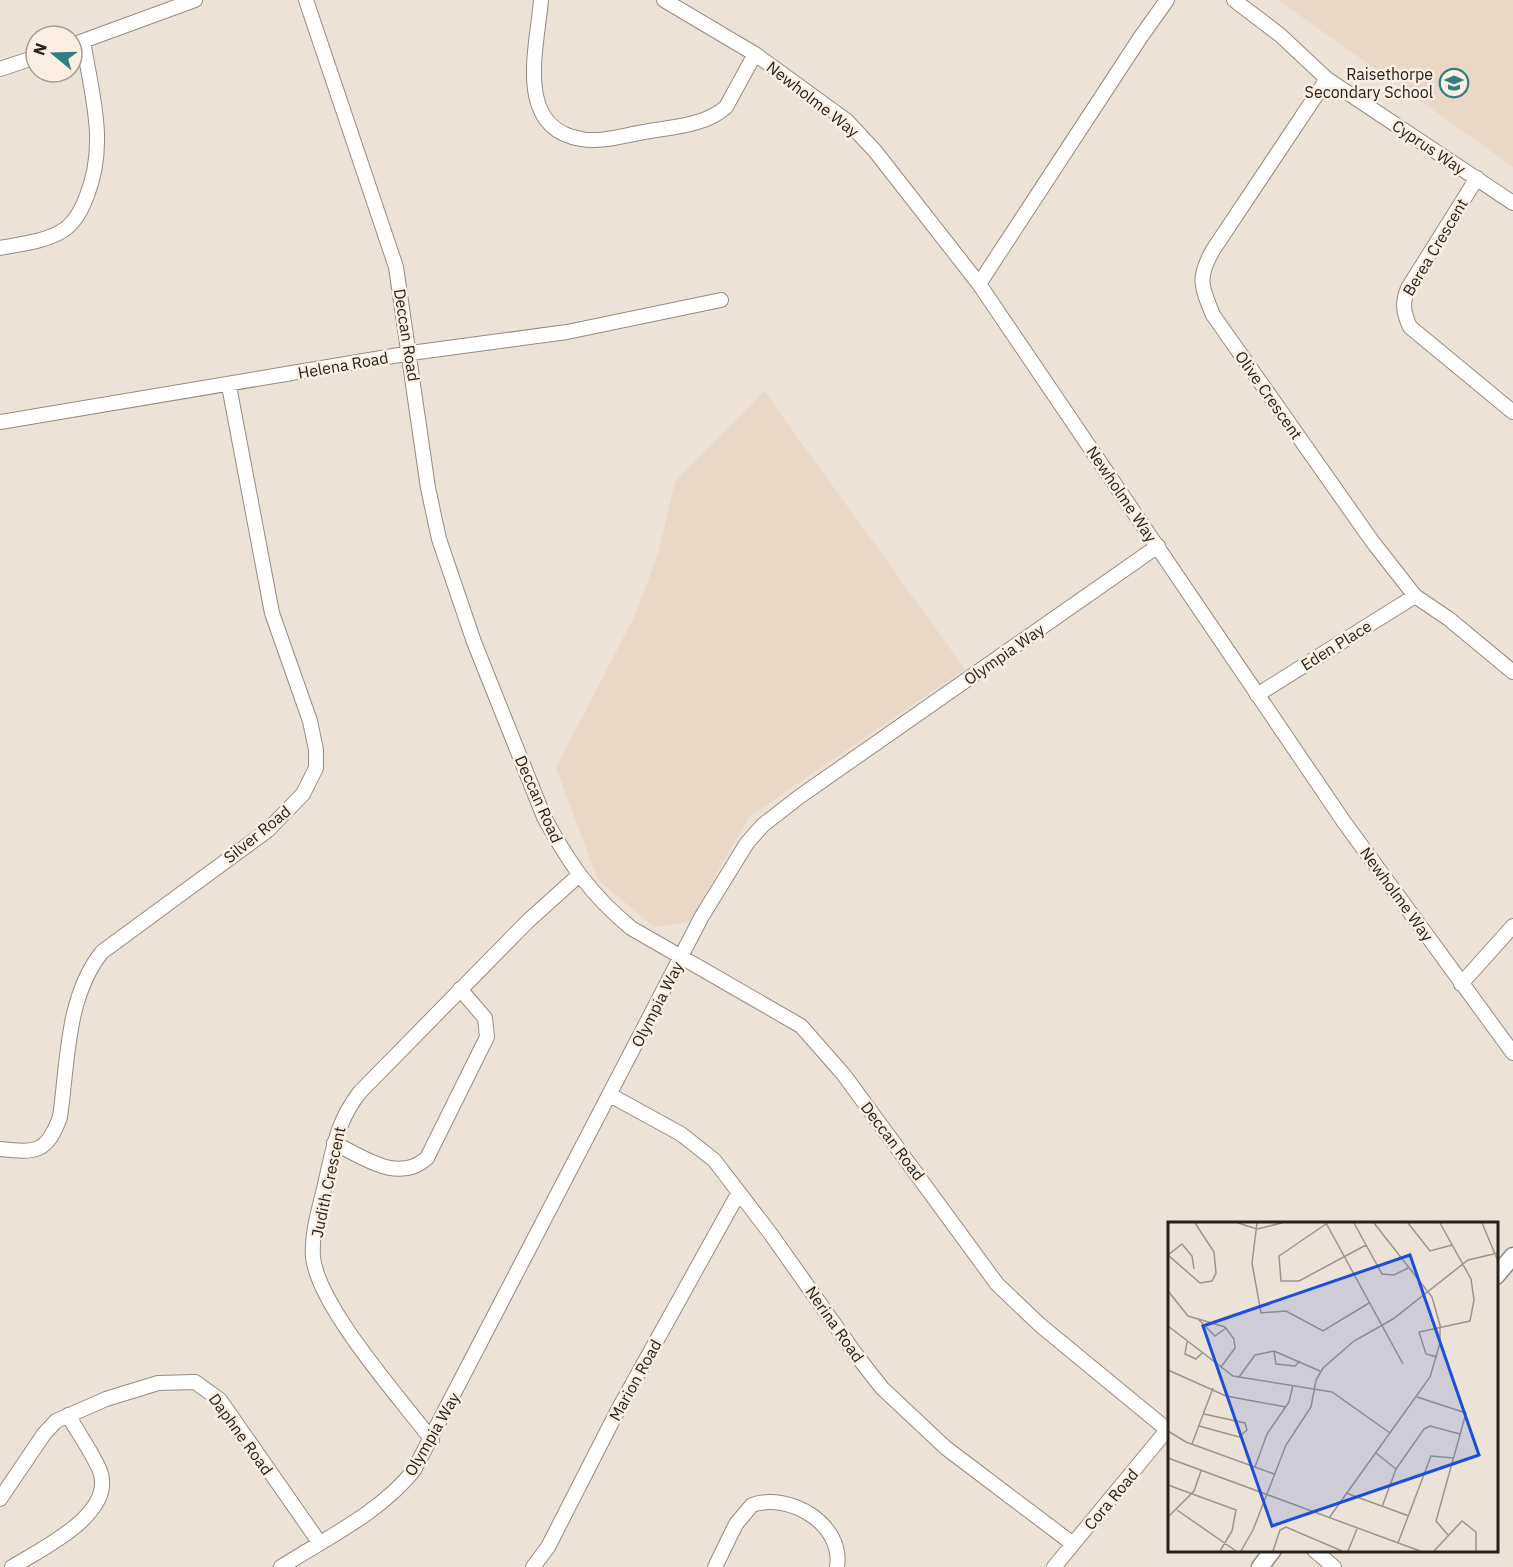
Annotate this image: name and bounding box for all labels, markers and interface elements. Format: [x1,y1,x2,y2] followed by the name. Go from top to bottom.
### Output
[24,24,84,84] north arrow
[28,40,51,58] text: N
[763,57,863,141] street label: Newholme Way
[1305,64,1433,102] place label: Raisethorpe Secondary School
[1438,67,1470,99] school or university icon: Raisethorpe Secondary School
[1388,115,1470,179] street label: Cyprus Way
[1398,195,1472,299] street label: Berea Crescent
[390,287,424,383] street label: Deccan Road
[296,347,390,383] street label: Helena Road
[1231,347,1307,443] street label: Olive Crescent
[1082,442,1162,546] street label: Newholme Way
[1297,615,1375,675] street label: Eden Place
[960,619,1048,689] street label: Olympia Way
[511,752,567,846] street label: Deccan Road
[219,801,295,867] street label: Silver Road
[1356,843,1438,945] street label: Newholme Way
[627,958,687,1050] street label: Olympia Way
[857,1098,929,1184] street label: Deccan Road
[306,1125,350,1239] street label: Judith Crescent
[1168,1222,1498,1552] inset map
[802,1282,868,1366] street label: Nerina Road
[604,1336,666,1424] street label: Marion Road
[400,1388,464,1480] street label: Olympia Way
[205,1389,277,1479] street label: Daphne Road
[1080,1464,1142,1534] street label: Cora Road

